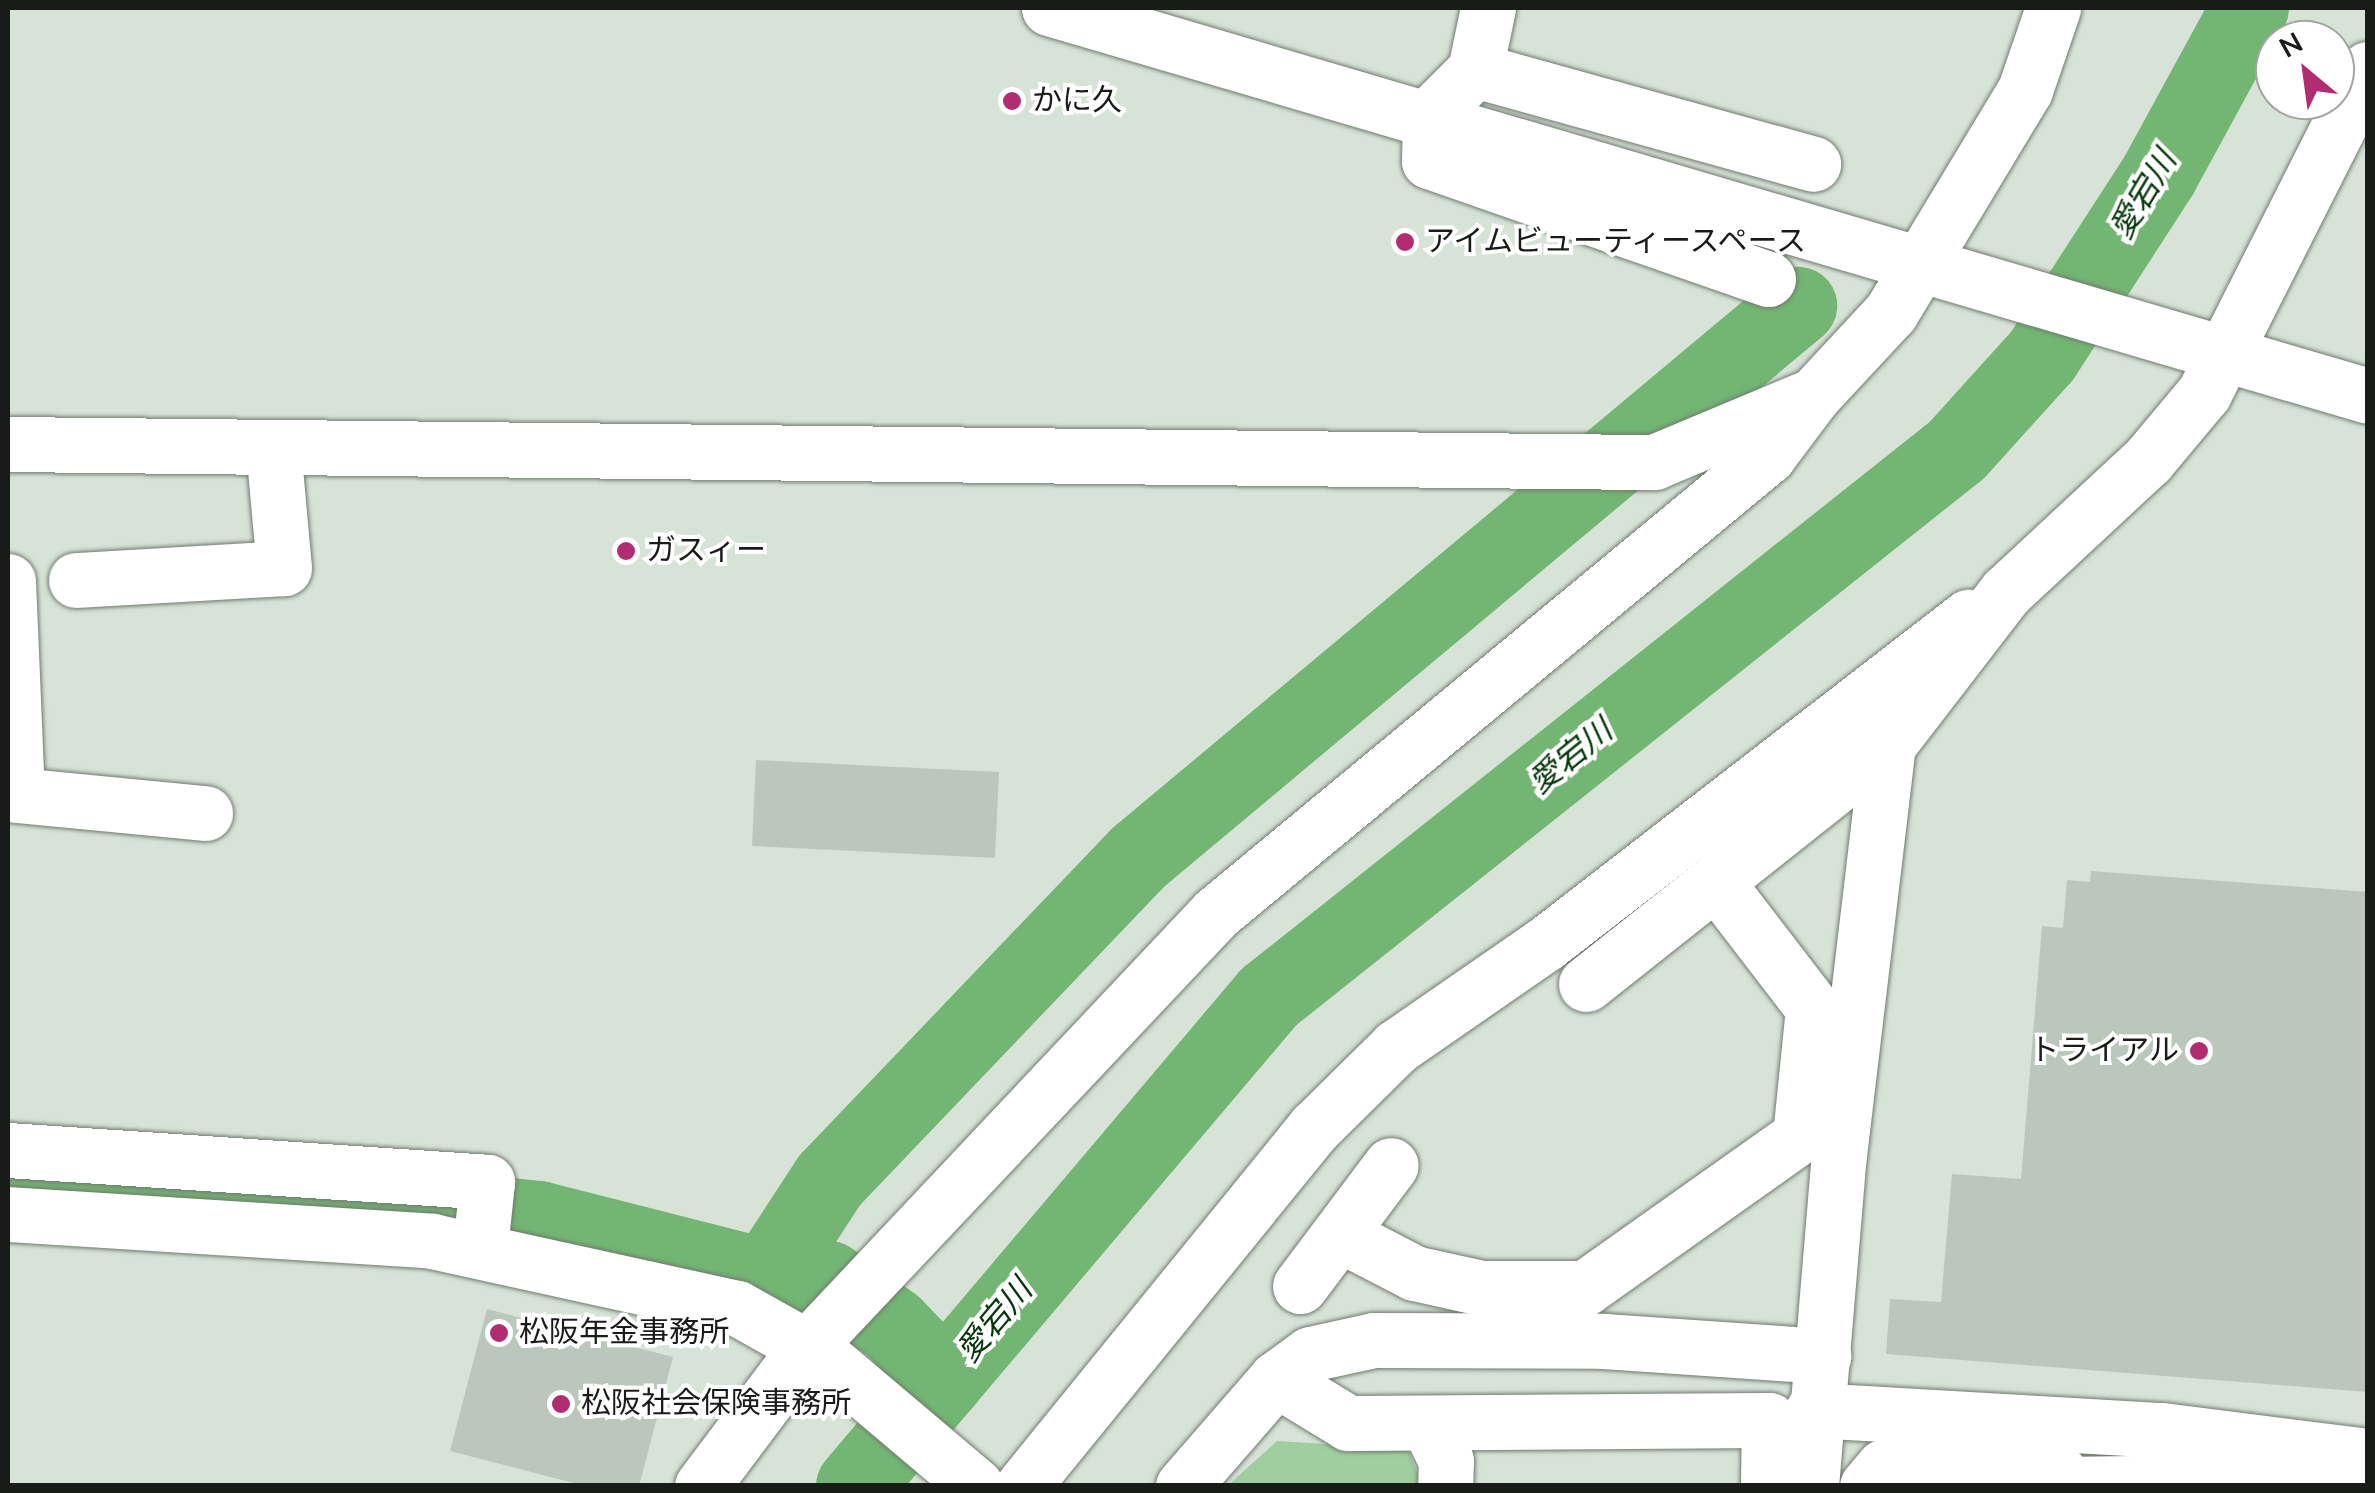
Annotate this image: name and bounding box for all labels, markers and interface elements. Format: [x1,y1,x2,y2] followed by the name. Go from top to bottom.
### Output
[2255,20,2355,120] north arrow
[2273,24,2310,67] text: N
[1032,83,1122,119] place label: かに久
[1001,90,1023,112] marker: かに久
[2103,144,2185,246] water label: 愛宕川
[1425,224,1815,260] place label: アイムビューティースペース
[1394,231,1416,253] marker: アイムビューティースペース
[646,533,766,569] place label: ガスィー
[615,540,637,562] marker: ガスィー
[1522,712,1620,802] water label: 愛宕川
[2029,1033,2179,1069] place label: トライアル
[2188,1040,2210,1062] marker: トライアル
[949,1272,1041,1370] water label: 愛宕川
[519,1315,729,1351] place label: 松阪年金事務所
[488,1322,510,1344] marker: 松阪年金事務所
[581,1386,851,1422] place label: 松阪社会保険事務所
[550,1393,572,1415] marker: 松阪社会保険事務所

